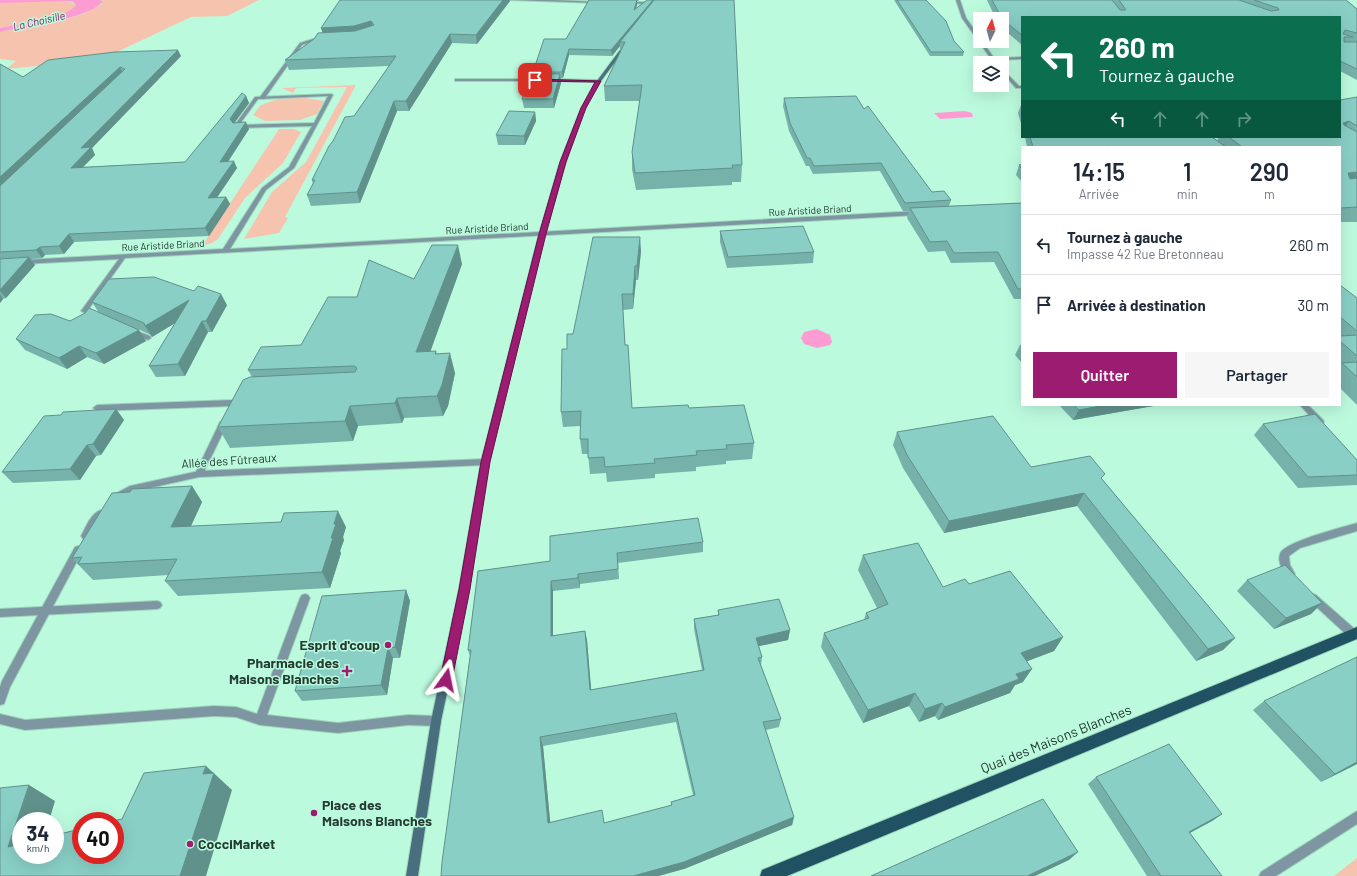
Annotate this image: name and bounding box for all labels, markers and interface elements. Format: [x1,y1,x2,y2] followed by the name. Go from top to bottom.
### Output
[12,8,67,33] water label: La Choisille
[973,12,1009,48] north arrow
[973,12,1009,92] map controls
[1099,30,1175,64] text: 260 m
[1033,32,1085,84] icon: left
[973,56,1009,92] button: layers
[518,63,552,97] pin
[1099,64,1235,86] text: Tournez à gauche
[524,69,546,91] icon: arrive
[1107,108,1129,130] icon: left
[1149,108,1171,130] icon: ahead
[1191,108,1213,130] icon: ahead
[1233,108,1255,130] icon: right
[1073,157,1125,186] text: 14:15
[1183,157,1192,186] text: 1
[1250,157,1289,186] text: 290
[1079,186,1119,202] text: Arrivée
[1177,186,1198,202] text: min
[1264,186,1275,202] text: m
[768,202,852,218] street label: Rue Aristide Briand
[445,220,529,236] street label: Rue Aristide Briand
[1067,228,1183,246] text: Tournez à gauche
[1033,234,1055,256] icon: left
[1289,236,1329,254] text: 260 m
[121,237,205,253] street label: Rue Aristide Briand
[1067,246,1224,262] text: Impasse 42 Rue Bretonneau
[1033,294,1055,316] icon: arrive
[1067,296,1206,314] text: Arrivée à destination
[1297,296,1329,314] text: 30 m
[1033,352,1177,398] button: Quitter
[1185,352,1329,398] button: Partager
[181,450,277,470] street label: Allée des Fûtreaux
[299,636,380,653] place label: Esprit d'coup
[383,640,393,650] marker: Esprit d'coup
[229,654,339,687] place label: Pharmacie des Maisons Blanches
[425,659,467,701] position arrow
[342,666,352,676] marker: Pharmacie des Maisons Blanches
[978,700,1134,777] street label: Quai des Maisons Blanches
[322,796,432,829] place label: Place des Maisons Blanches
[309,808,319,818] marker: Place des Maisons Blanches
[72,812,124,864] speed limit sign: 40
[27,821,49,845] text: 34
[198,835,275,852] place label: CocciMarket
[185,839,195,849] marker: CocciMarket
[27,842,49,854] text: km/h

